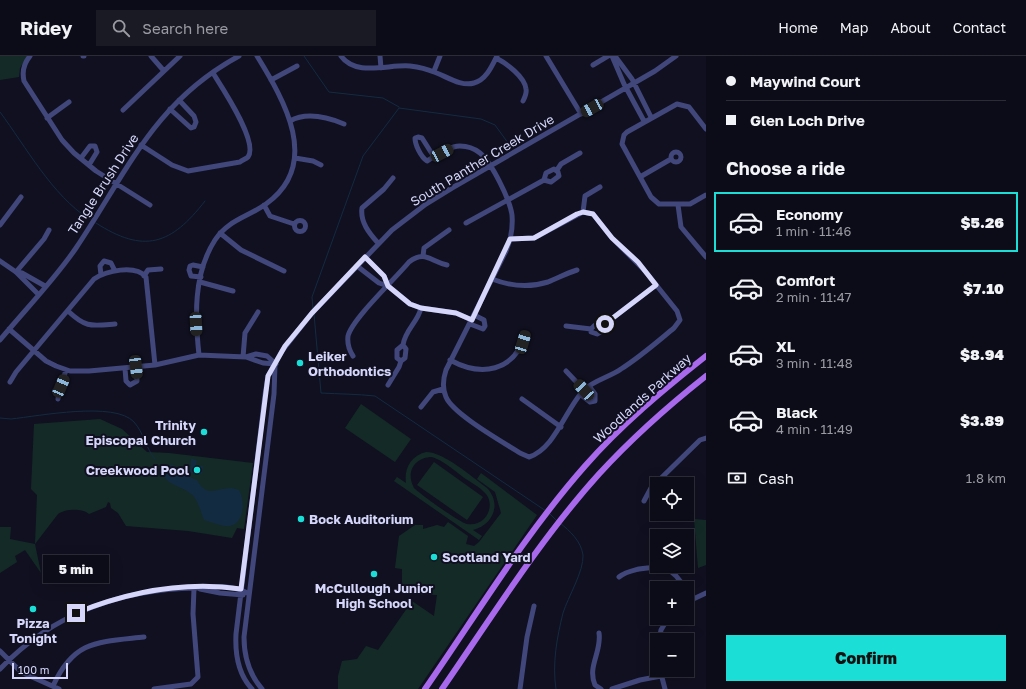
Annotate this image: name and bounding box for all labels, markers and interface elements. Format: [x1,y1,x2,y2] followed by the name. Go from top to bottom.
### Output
[96,10,376,46] search box
[20,16,72,39] text: Ridey
[110,17,132,39] icon: search
[142,19,228,37] text: Search here
[778,19,818,36] text: Home
[840,19,868,36] text: Map
[890,19,931,36] text: About
[953,19,1006,36] text: Contact
[750,72,860,90] text: Maywind Court
[579,97,605,119] car
[407,111,557,209] street label: South Panther Creek Drive
[750,111,865,129] text: Glen Loch Drive
[64,131,142,237] street label: Tangle Brush Drive
[429,142,455,164] car
[726,157,845,179] text: Choose a ride
[728,204,764,240] icon: car
[776,205,843,223] text: Economy
[960,213,1004,231] text: $5.26
[776,223,851,239] text: 1 min · 11:46
[728,270,764,306] icon: car
[776,271,835,289] text: Comfort
[963,279,1004,297] text: $7.10
[776,289,852,305] text: 2 min · 11:47
[189,312,203,336] car
[596,315,614,333] route start
[514,329,532,355] car
[728,336,764,372] icon: car
[776,337,795,355] text: XL
[960,345,1004,363] text: $8.94
[308,348,391,379] place label: Leiker Orthodontics
[590,349,695,446] street label: Woodlands Parkway
[129,354,143,380] car
[776,355,853,371] text: 3 min · 11:48
[295,358,305,368] marker: Leiker Orthodontics
[51,373,71,399] car
[571,377,597,403] car
[728,402,764,438] icon: car
[776,403,818,421] text: Black
[960,411,1004,429] text: $3.89
[86,417,196,448] place label: Trinity Episcopal Church
[776,421,853,437] text: 4 min · 11:49
[199,427,209,437] marker: Trinity Episcopal Church
[86,462,190,478] place label: Creekwood Pool
[192,465,202,475] marker: Creekwood Pool
[726,467,748,489] icon: cash
[758,469,794,487] text: Cash
[966,470,1006,486] text: 1.8 km
[650,477,694,677] map controls
[650,477,694,521] button: locate
[309,511,413,527] place label: Bock Auditorium
[296,514,306,524] marker: Bock Auditorium
[650,529,694,573] button: layers
[442,549,531,565] place label: Scotland Yard
[429,552,439,562] marker: Scotland Yard
[43,555,109,583] callout: 5 min
[59,561,93,577] text: 5 min
[369,569,379,579] marker: McCullough Junior High School
[315,580,433,611] place label: McCullough Junior High School
[650,581,694,625] button: +
[28,604,38,614] marker: Pizza Tonight
[67,604,85,622] route end
[9,615,57,646] place label: Pizza Tonight
[650,633,694,677] button: −
[726,635,1006,681] button: Confirm
[12,661,68,680] scale bar
[18,663,49,676] text: 100 m

